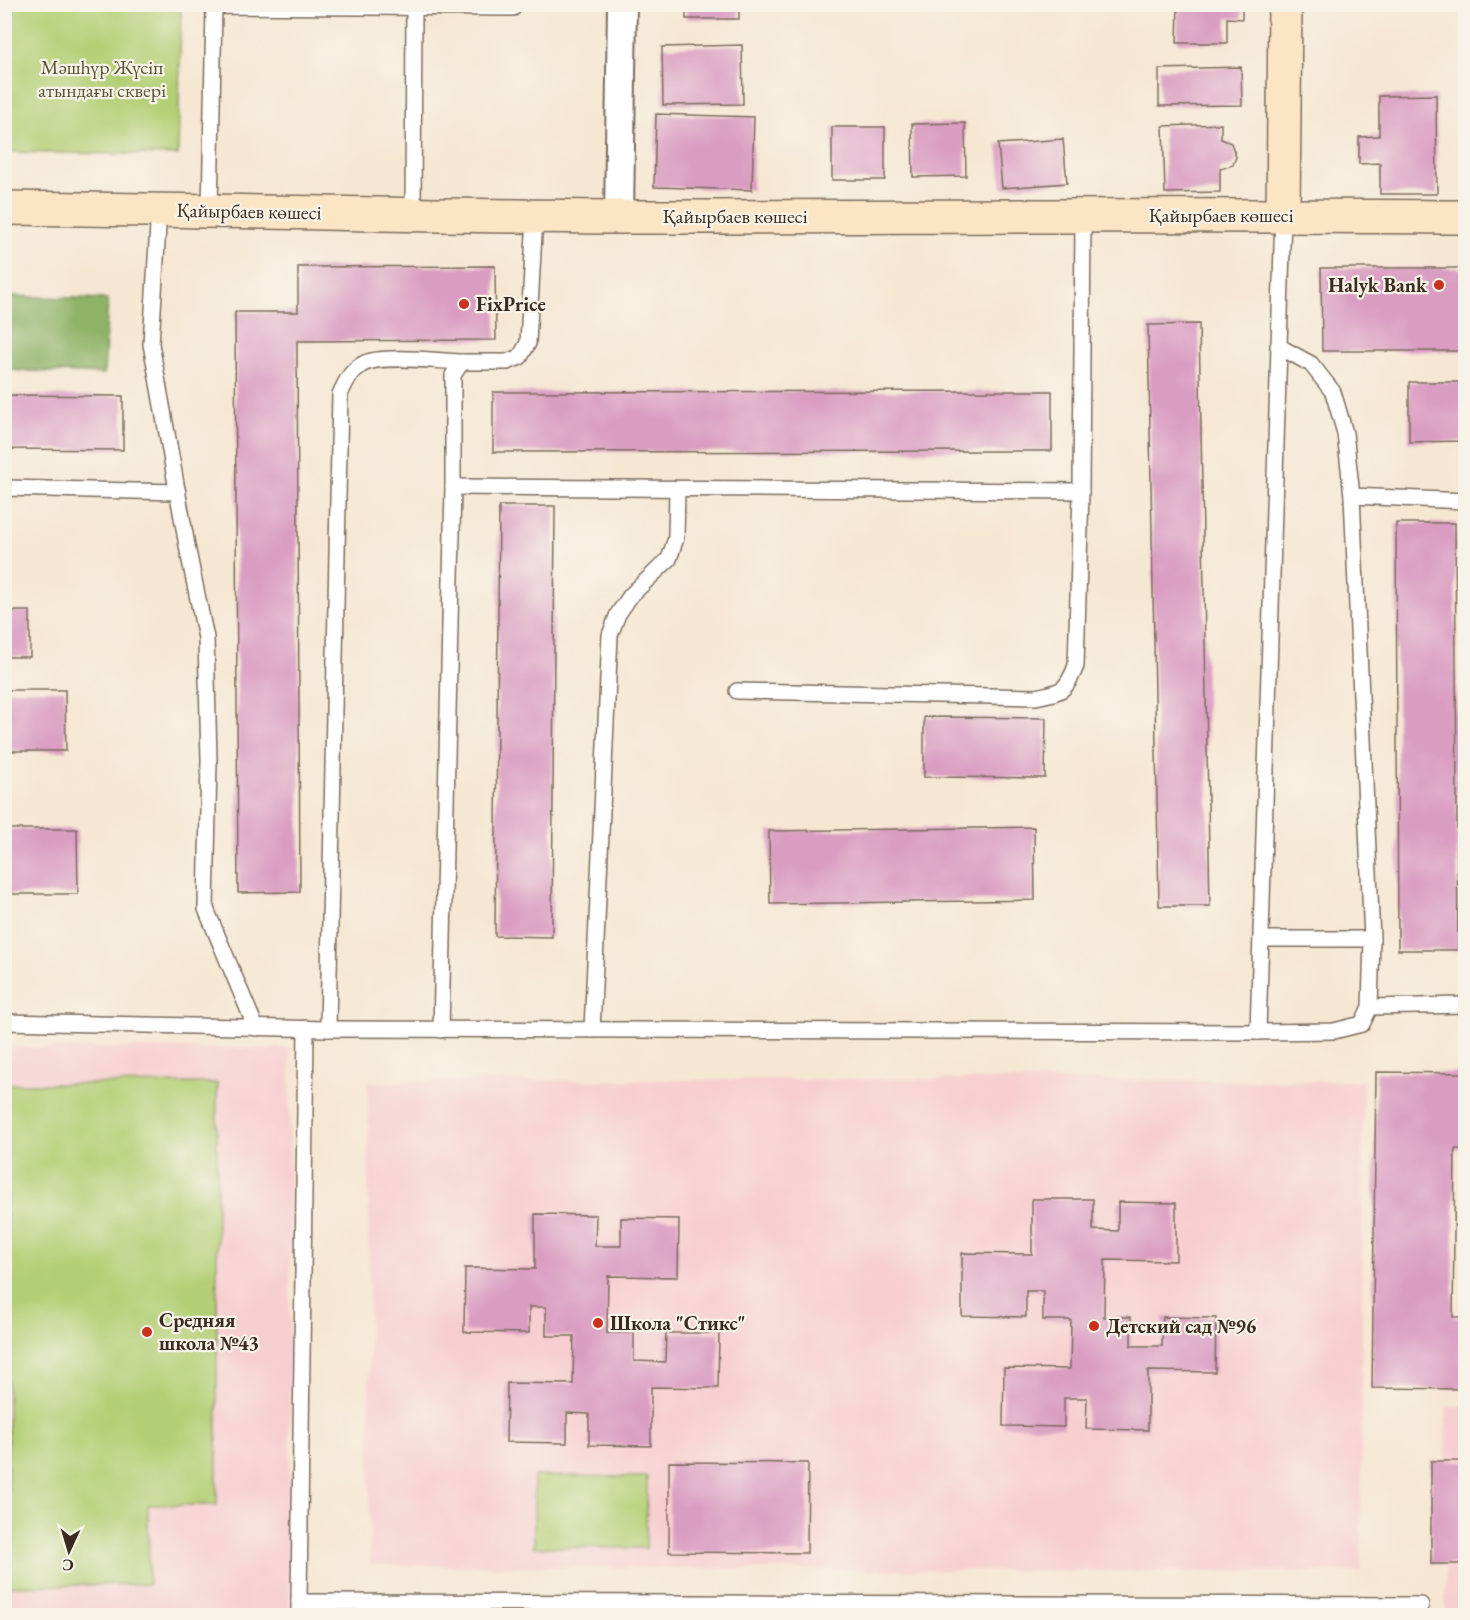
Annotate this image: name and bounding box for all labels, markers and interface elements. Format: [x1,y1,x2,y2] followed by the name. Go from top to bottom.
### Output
[38,54,166,103] park label: Мәшһүр Жүсіп атындағы сквері
[176,197,322,225] street label: Қайырбаев көшесі
[1148,202,1294,228] street label: Қайырбаев көшесі
[662,203,808,229] street label: Қайырбаев көшесі
[1328,272,1428,298] place label: Halyk Bank
[1432,278,1446,292] marker: Halyk Bank
[476,291,546,317] place label: FixPrice
[457,297,471,311] marker: FixPrice
[159,1307,259,1356] place label: Средняя школа №43
[610,1310,746,1336] place label: Школа "Стикс"
[1106,1313,1257,1339] place label: Детский сад №96
[591,1316,605,1330] marker: Школа "Стикс"
[1087,1319,1101,1333] marker: Детский сад №96
[140,1325,154,1339] marker: Средняя школа №43
[39,1521,99,1581] north arrow
[62,1555,74,1576] text: С

